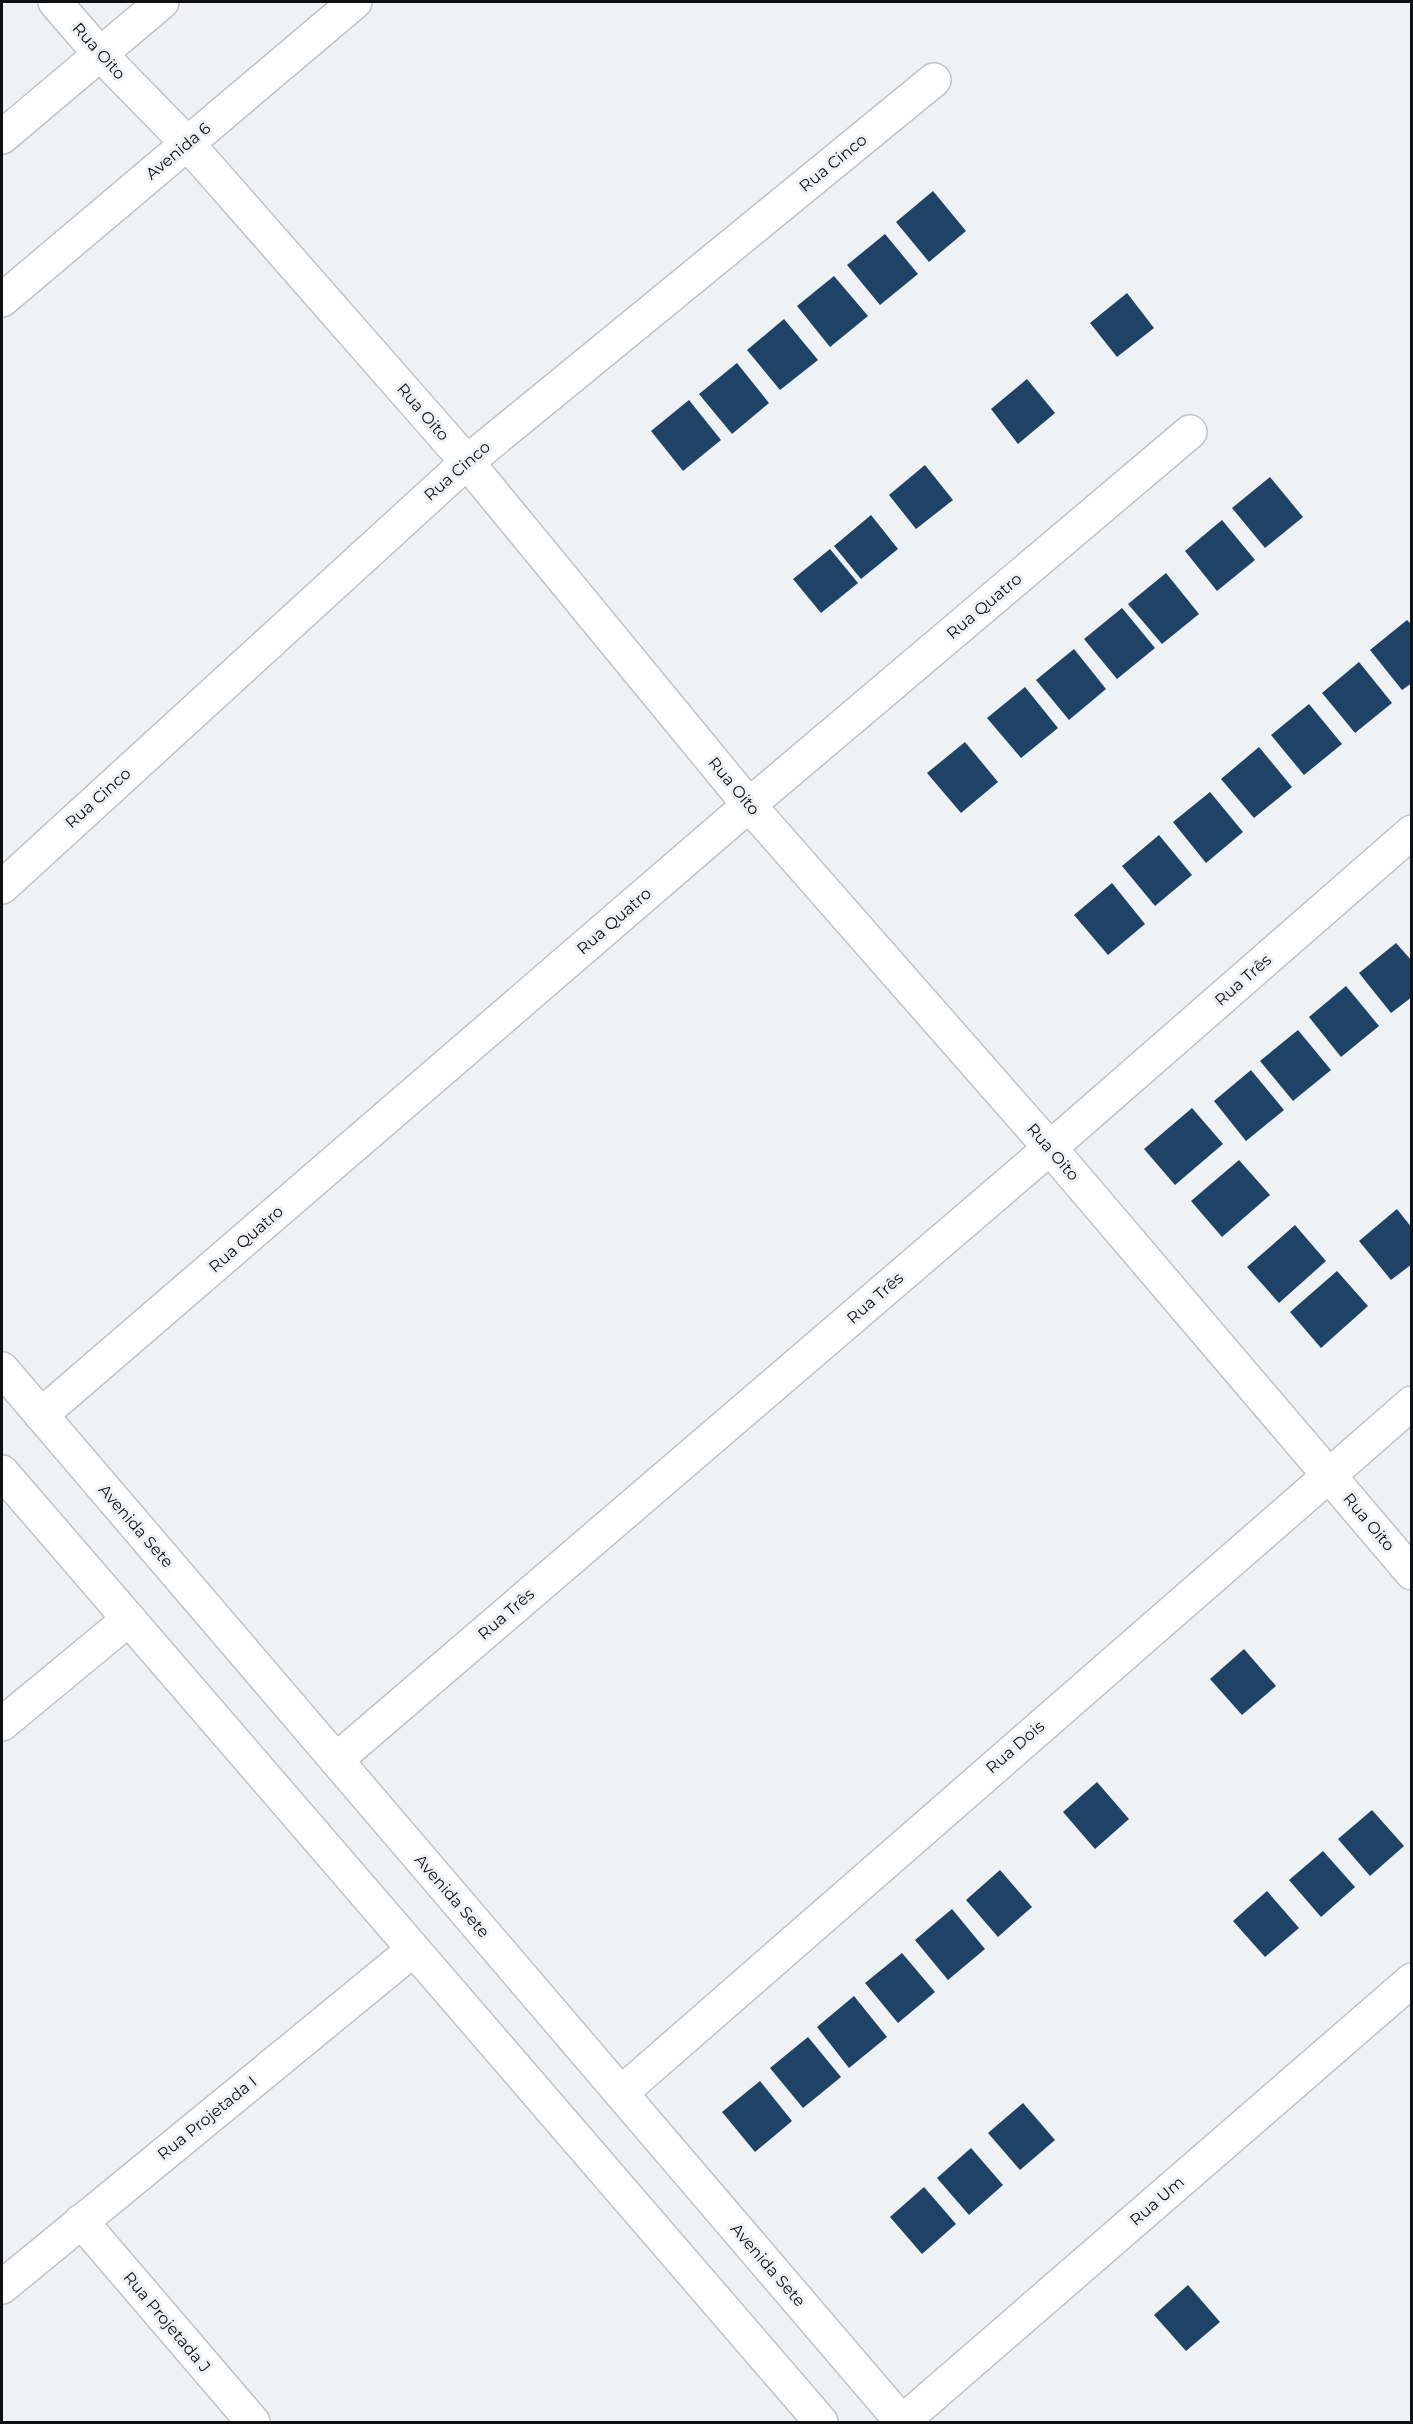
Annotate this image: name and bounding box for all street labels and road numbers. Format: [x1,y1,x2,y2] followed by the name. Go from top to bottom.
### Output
[69,19,129,83] street label: Rua Oito
[142,118,214,184] street label: Avenida 6
[795,130,871,196] street label: Rua Cinco
[393,379,453,445] street label: Rua Oito
[420,437,494,505] street label: Rua Cinco
[943,569,1025,643] street label: Rua Quatro
[704,753,764,819] street label: Rua Oito
[61,764,135,832] street label: Rua Cinco
[573,884,655,958] street label: Rua Quatro
[1211,950,1275,1010] street label: Rua Três
[1023,1119,1083,1185] street label: Rua Oito
[205,1202,287,1276] street label: Rua Quatro
[843,1268,907,1328] street label: Rua Três
[95,1480,177,1572] street label: Avenida Sete
[1339,1489,1399,1555] street label: Rua Oito
[474,1584,538,1644] street label: Rua Três
[982,1716,1048,1778] street label: Rua Dois
[411,1850,493,1942] street label: Avenida Sete
[154,2072,260,2164] street label: Rua Projetada I
[1126,2172,1188,2230] street label: Rua Um
[727,2219,809,2311] street label: Avenida Sete
[119,2268,215,2376] street label: Rua Projetada J

